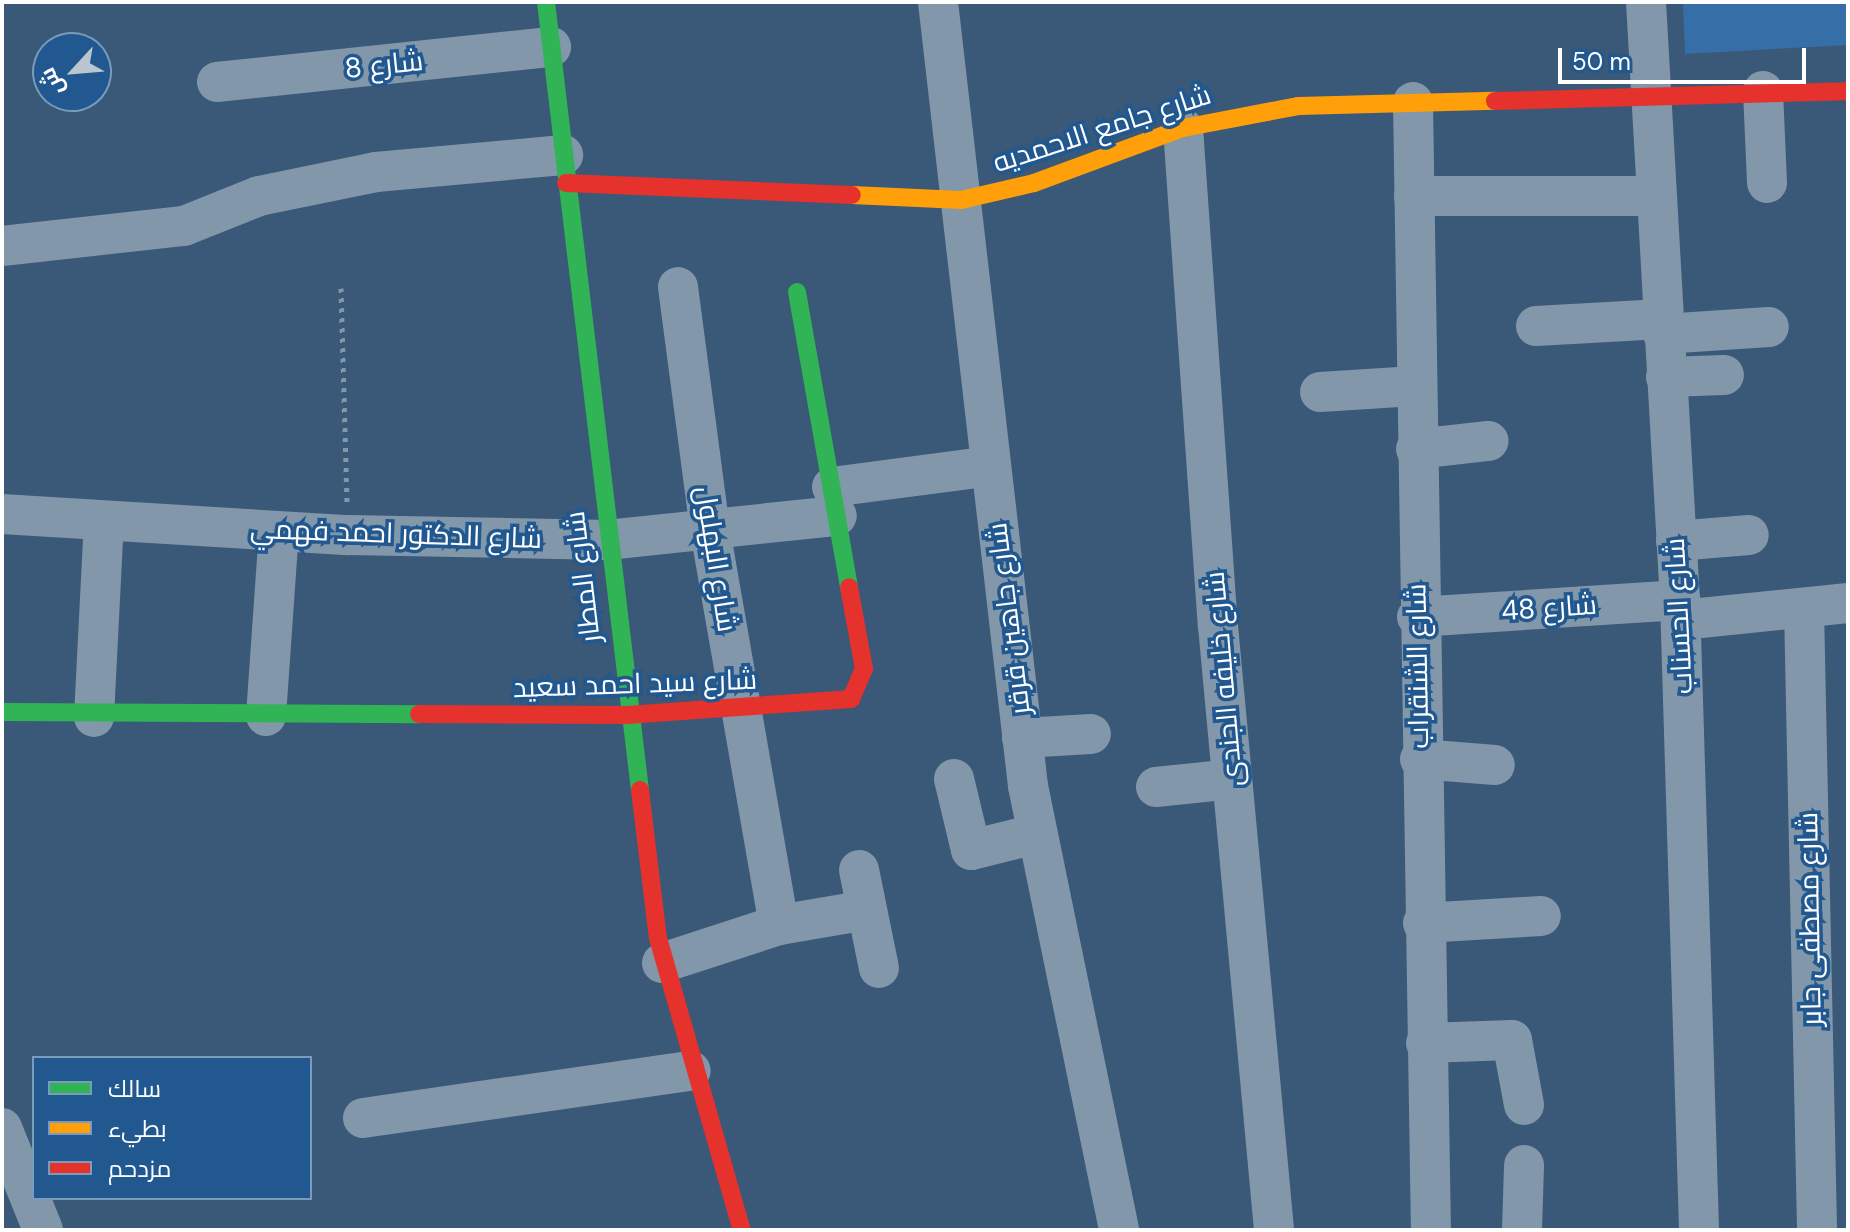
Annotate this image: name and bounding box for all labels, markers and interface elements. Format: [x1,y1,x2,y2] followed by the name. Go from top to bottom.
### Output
[32,32,112,112] north arrow
[1562,32,1810,82] scale bar
[343,44,425,86] street label: شارع 8
[1572,46,1631,77] text: 50 m
[33,63,71,101] text: ش
[989,78,1215,180] street label: شارع جامع الاحمديه
[688,484,744,634] street label: شارع البهلول
[558,509,608,645] street label: شارع المطار
[249,512,543,556] street label: شارع الدكتور احمد فهمي
[981,521,1037,717] street label: شارع جاهين قرقر
[1658,537,1700,695] street label: شارع الحسناب
[1198,570,1250,788] street label: شارع خليفه الجندى
[1400,583,1436,749] street label: شارع الشنقراب
[1500,588,1598,628] street label: شارع 48
[512,663,758,705] street label: شارع سيد احمد سعيد
[1791,812,1829,1026] street label: شارع مصطفى جابر
[32,1056,312,1200] legend
[108,1073,161,1104] text: سالك
[108,1113,167,1144] text: بطيء
[108,1153,171,1184] text: مزدحم

